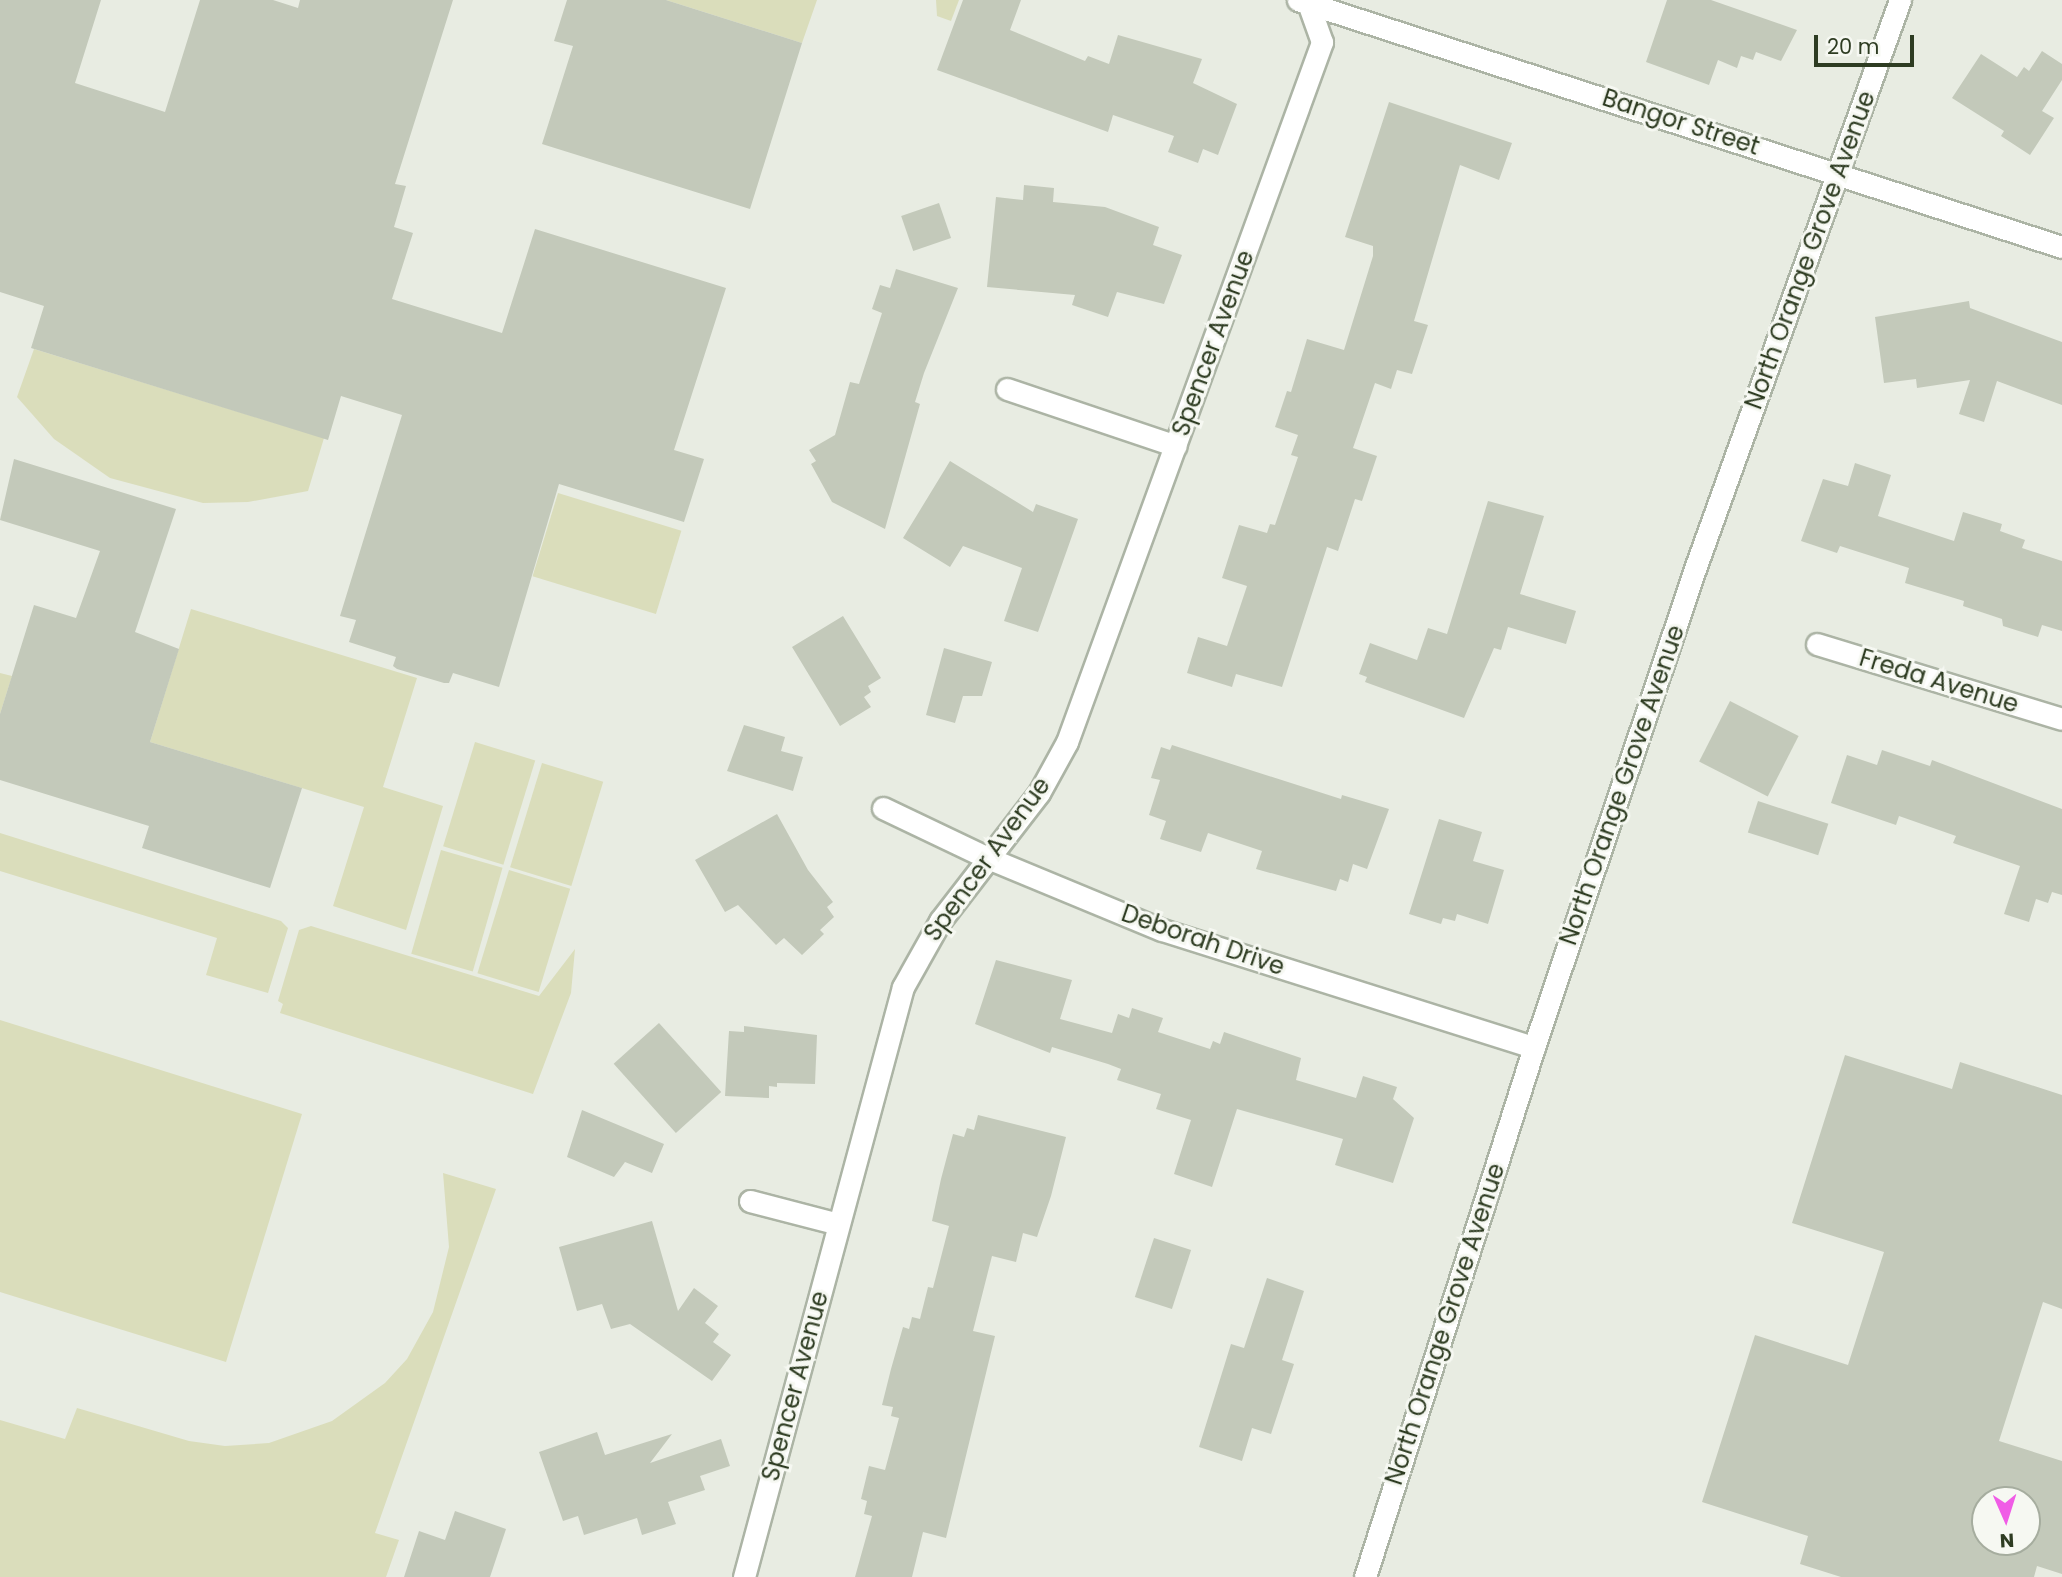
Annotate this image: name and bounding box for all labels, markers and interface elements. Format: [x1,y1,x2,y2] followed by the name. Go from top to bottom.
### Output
[1817,21,1917,65] scale bar
[1827,32,1880,61] text: 20 m
[1599,83,1763,161] street label: Bangor Street
[1739,87,1881,413] street label: North Orange Grove Avenue
[1166,246,1260,440] street label: Spencer Avenue
[1554,621,1690,949] street label: North Orange Grove Avenue
[1856,643,2022,719] street label: Freda Avenue
[918,771,1056,947] street label: Spencer Avenue
[1118,899,1288,981] street label: Deborah Drive
[1379,1160,1511,1488] street label: North Orange Grove Avenue
[756,1288,834,1484] street label: Spencer Avenue
[1971,1486,2041,1556] north arrow
[1999,1527,2015,1554] text: N

